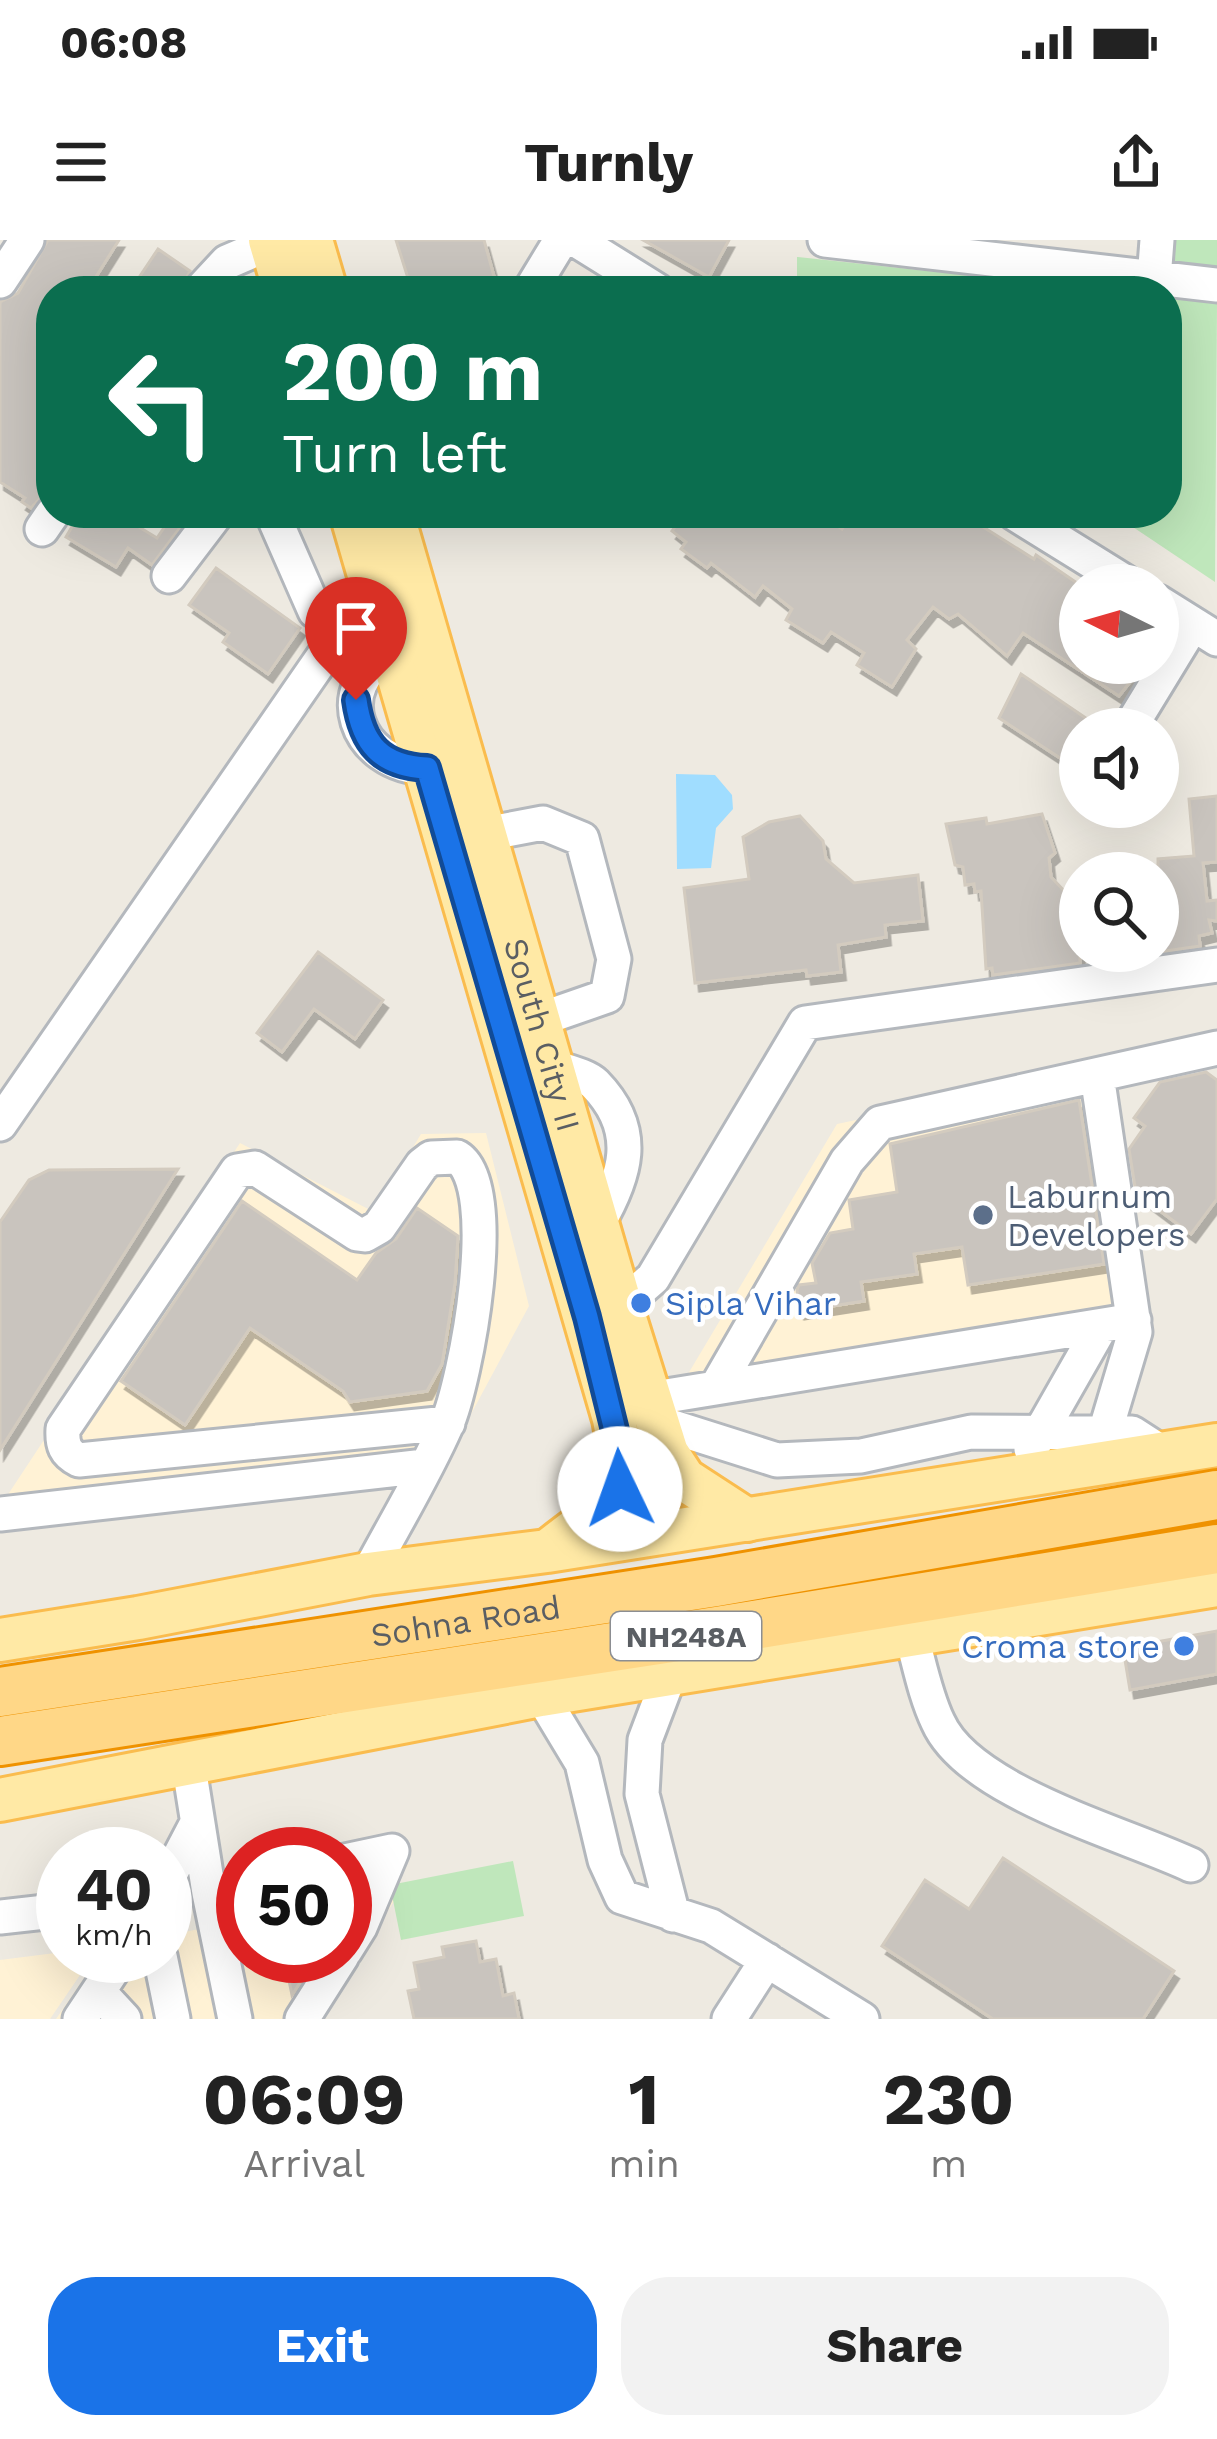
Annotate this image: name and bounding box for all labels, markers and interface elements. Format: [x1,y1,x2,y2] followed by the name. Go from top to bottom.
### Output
[60,16,188,69] text: 06:08
[48,129,114,195] icon: menu
[1103,129,1169,195] icon: share
[524,131,693,194] text: Turnly
[282,322,543,420] text: 200 m
[84,324,240,480] icon: left
[282,422,507,485] text: Turn left
[1059,564,1179,684] north arrow
[1059,564,1179,972] map controls
[305,577,407,700] pin
[323,595,389,661] icon: arrive
[1059,708,1179,828] button: sound
[1059,852,1179,972] button: search
[496,934,589,1136] street label: South City II
[1007,1177,1185,1254] place label: Laburnum Developers
[970,1202,996,1228] marker: Laburnum Developers
[665,1284,836,1323] place label: Sipla Vihar
[628,1290,654,1316] marker: Sipla Vihar
[557,1426,683,1552] position arrow
[368,1587,563,1654] street label: Sohna Road
[611,1612,761,1660] road number: NH248A
[961,1627,1160,1666] place label: Croma store
[1171,1633,1197,1659] marker: Croma store
[216,1827,372,1983] speed limit sign: 50
[75,1854,153,1925] text: 40
[75,1917,153,1952] text: km/h
[203,2057,406,2141] text: 06:09
[629,2057,660,2141] text: 1
[882,2057,1014,2141] text: 230
[243,2141,365,2186] text: Arrival
[608,2141,680,2186] text: min
[930,2141,967,2186] text: m
[48,2277,597,2415] button: Exit
[621,2277,1169,2415] button: Share

